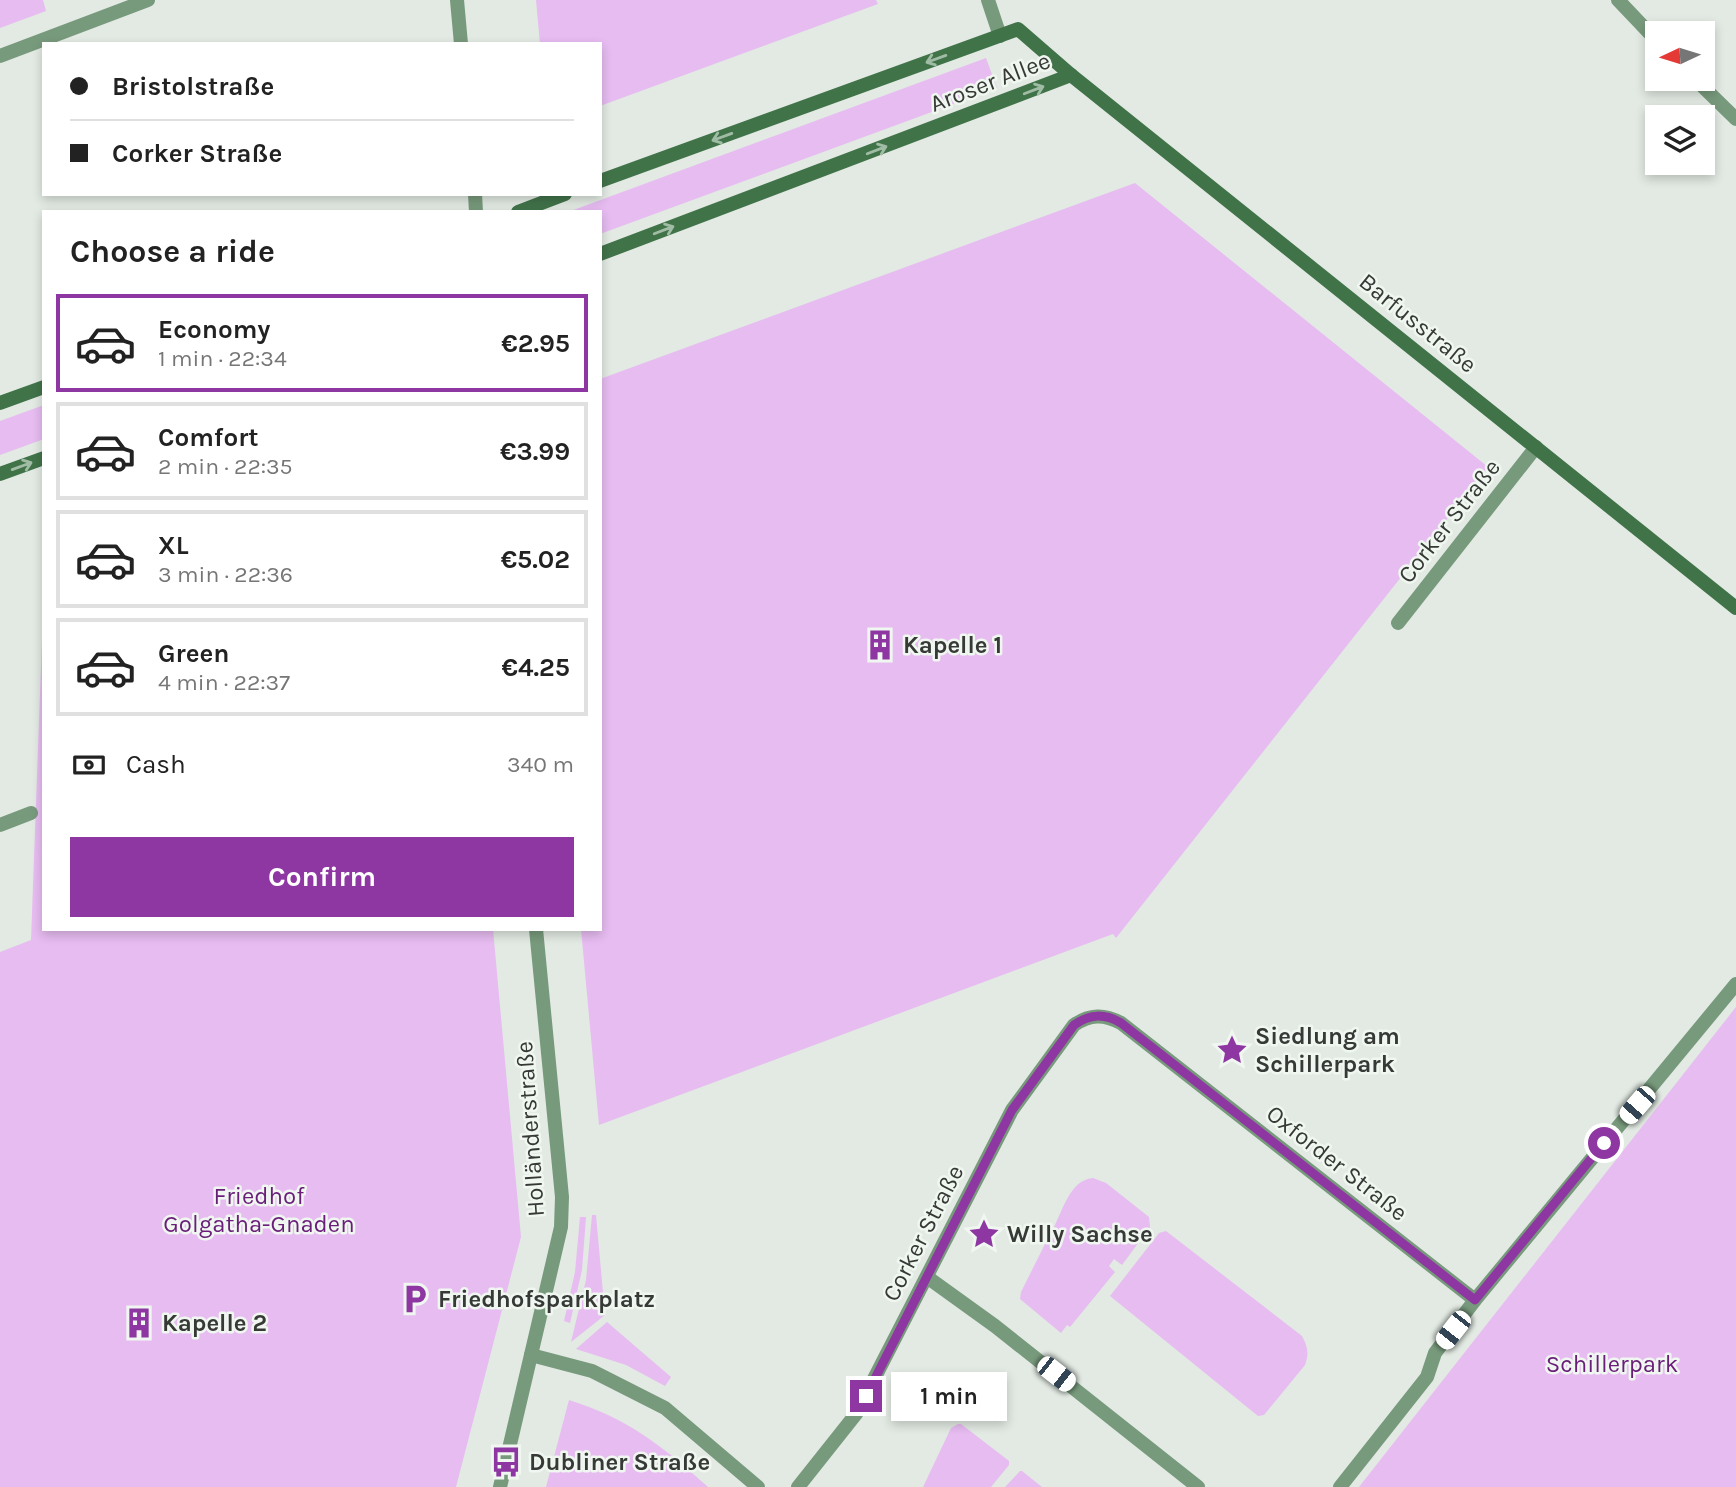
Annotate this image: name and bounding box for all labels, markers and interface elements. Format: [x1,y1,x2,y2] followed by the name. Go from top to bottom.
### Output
[1645,21,1715,91] north arrow
[1645,21,1715,175] map controls
[926,46,1054,118] street label: Aroser Allee
[925,54,947,66] one-way arrow
[112,71,274,102] text: Bristolstraße
[1022,82,1044,95] one-way arrow
[1645,105,1715,175] button: layers
[712,132,734,144] one-way arrow
[112,138,282,169] text: Corker Straße
[865,142,887,155] one-way arrow
[653,223,675,235] one-way arrow
[70,233,275,270] text: Choose a ride
[1354,267,1482,379] street label: Barfusstraße
[74,312,137,375] icon: car
[158,314,270,345] text: Economy
[501,328,570,359] text: €2.95
[158,345,287,372] text: 1 min · 22:34
[74,420,137,483] icon: car
[158,422,259,453] text: Comfort
[500,436,570,467] text: €3.99
[158,453,293,480] text: 2 min · 22:35
[1392,454,1506,588] street label: Corker Straße
[10,459,32,471] one-way arrow
[74,528,137,591] icon: car
[158,530,189,561] text: XL
[501,544,570,575] text: €5.02
[158,561,293,588] text: 3 min · 22:36
[863,628,897,662] building icon: Kapelle 1
[903,631,1002,659] place label: Kapelle 1
[74,636,137,699] icon: car
[158,638,230,669] text: Green
[502,652,570,683] text: €4.25
[158,669,290,696] text: 4 min · 22:37
[70,746,108,784] icon: cash
[126,749,186,780] text: Cash
[507,751,574,778] text: 340 m
[70,837,574,917] button: Confirm
[1255,1022,1400,1078] place label: Siedlung am Schillerpark
[1215,1033,1249,1067] place icon: Siedlung am Schillerpark
[510,1040,550,1218] street label: Holländerstraße
[1616,1082,1659,1128] car
[1261,1099,1413,1227] street label: Oxforder Straße
[1588,1127,1620,1159] route start
[877,1160,969,1306] street label: Corker Straße
[163,1182,355,1238] park label: Friedhof Golgatha-Gnaden
[967,1217,1001,1251] place icon: Willy Sachse
[1007,1220,1153,1248] place label: Willy Sachse
[398,1282,432,1316] parking icon: Friedhofsparkplatz
[438,1285,655,1313] place label: Friedhofsparkplatz
[122,1306,156,1340] building icon: Kapelle 2
[1432,1307,1475,1353] car
[162,1309,267,1337] place label: Kapelle 2
[1546,1350,1678,1378] park label: Schillerpark
[1033,1353,1080,1395] car
[890,1372,1006,1420] callout: 1 min
[850,1380,882,1412] route end
[920,1383,978,1410] text: 1 min
[489,1445,523,1479] bus stop icon: Dubliner Straße
[529,1448,710,1476] place label: Dubliner Straße

